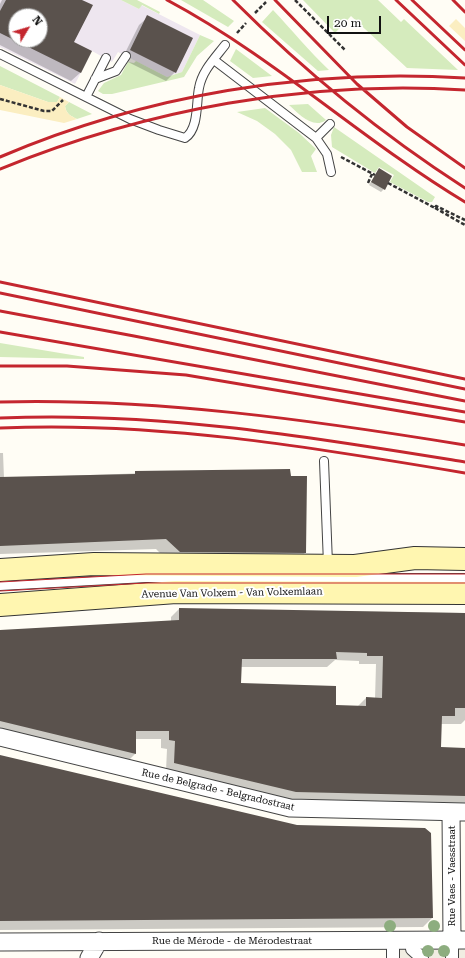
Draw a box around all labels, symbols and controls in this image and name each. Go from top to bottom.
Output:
north arrow [8,8,48,48]
scale bar [329,8,383,34]
text: N [29,14,45,28]
text: 20 m [334,16,361,30]
street label: Avenue Van Volxem - Van Volxemlaan [141,585,323,601]
street label: Rue de Belgrade - Belgradostraat [140,767,296,813]
street label: Rue Vaes - Vaesstraat [446,825,458,927]
street label: Rue de Mérode - de Mérodestraat [152,935,312,947]

